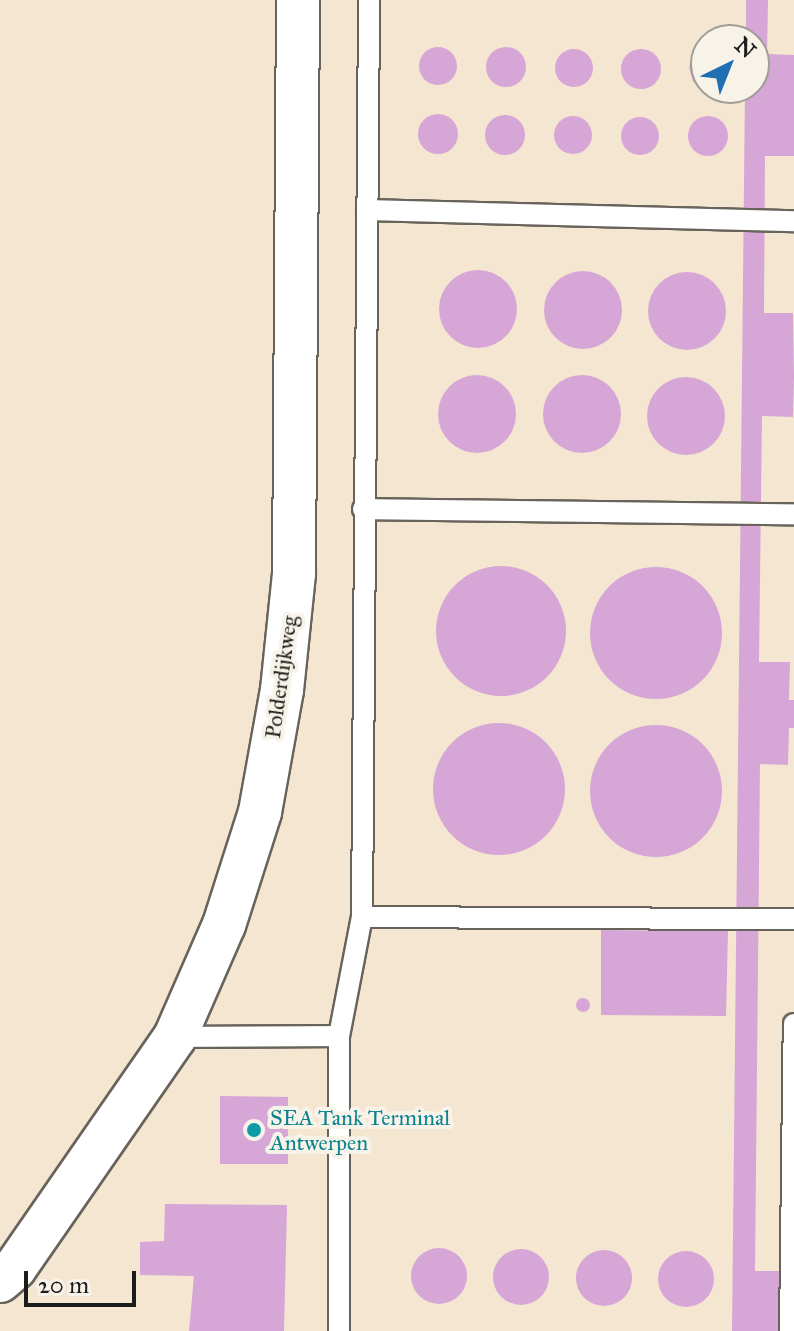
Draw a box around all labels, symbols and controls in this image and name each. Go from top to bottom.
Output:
north arrow [690,24,770,104]
text: N [729,31,761,64]
street label: Polderdijkweg [259,614,303,740]
place label: SEA Tank Terminal Antwerpen [270,1104,450,1156]
marker: SEA Tank Terminal Antwerpen [245,1121,263,1139]
scale bar [28,1255,140,1305]
text: 20 m [38,1270,89,1300]

